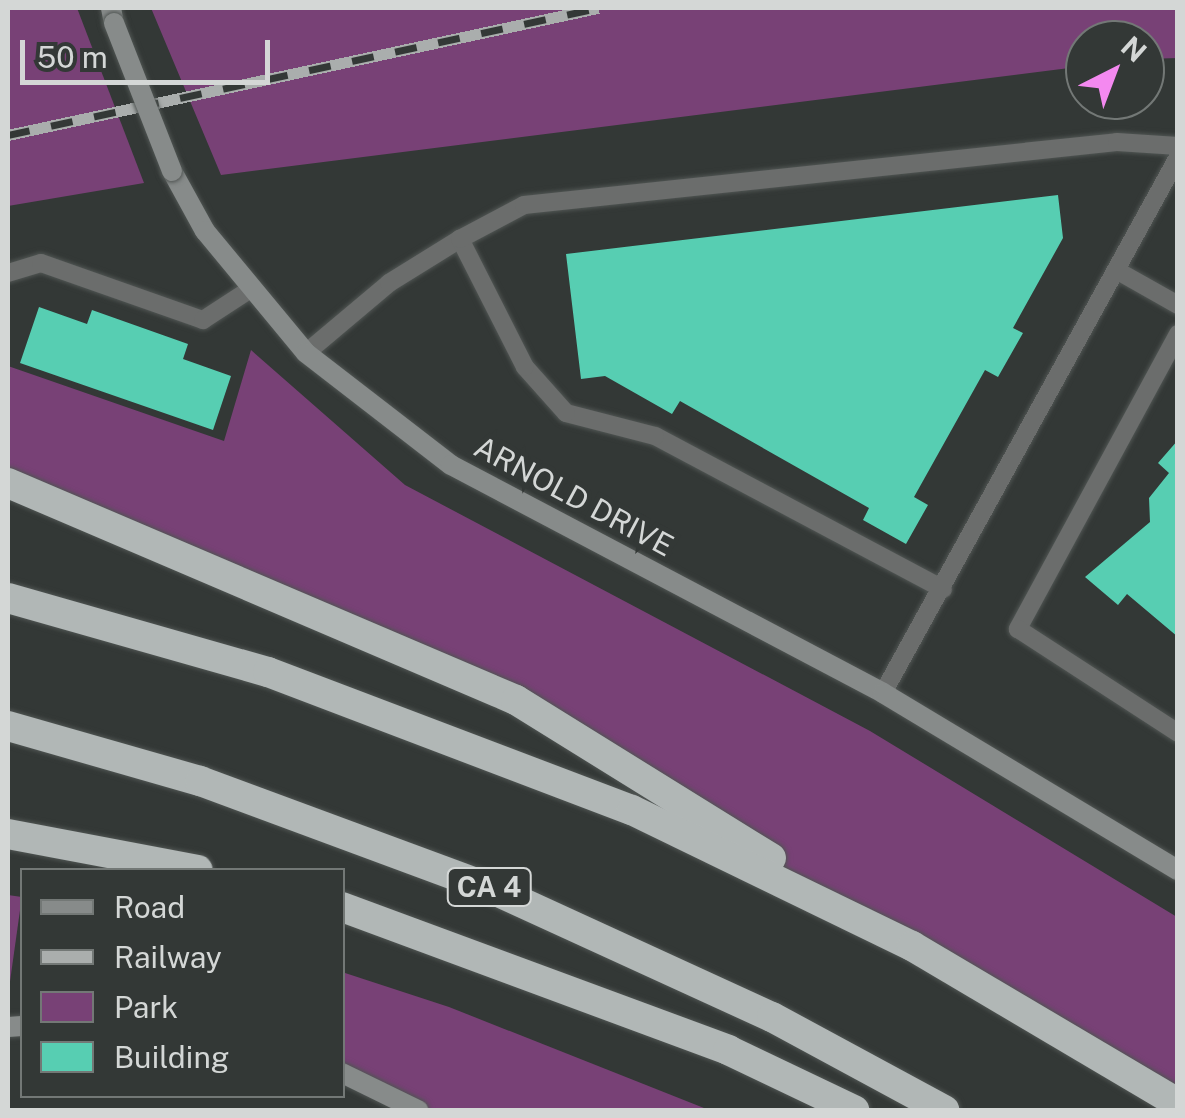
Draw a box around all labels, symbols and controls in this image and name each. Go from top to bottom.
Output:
scale bar [25,20,275,82]
north arrow [1065,20,1165,120]
text: N [1115,29,1153,68]
text: 50 m [37,39,108,75]
street label: ARNOLD DRIVE [468,428,680,564]
road number: CA 4 [446,864,532,910]
legend [20,868,345,1098]
text: Road [114,889,185,925]
text: Railway [114,939,222,975]
text: Park [114,989,178,1025]
text: Building [114,1039,229,1075]

